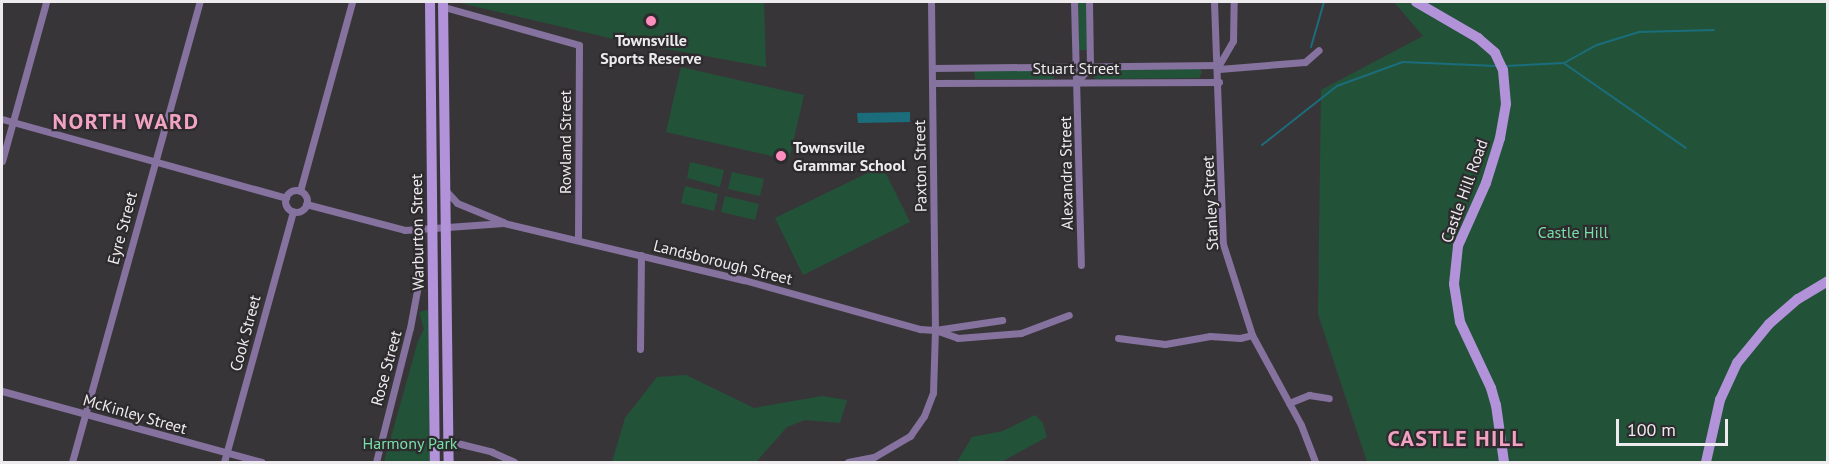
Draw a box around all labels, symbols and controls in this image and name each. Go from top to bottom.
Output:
marker: Townsville Sports Reserve [644,14,658,28]
place label: Townsville Sports Reserve [600,30,702,68]
street label: Stuart Street [1033,58,1119,78]
street label: Rowland Street [555,90,575,194]
district label: NORTH WARD [52,109,200,135]
street label: Alexandra Street [1055,116,1077,230]
street label: Paxton Street [910,120,930,212]
place label: Townsville Grammar School [793,137,906,175]
street label: Castle Hill Road [1436,137,1492,245]
marker: Townsville Grammar School [774,149,788,163]
street label: Stanley Street [1198,155,1222,251]
street label: Warburton Street [406,173,428,291]
street label: Eyre Street [103,189,141,267]
park label: Castle Hill [1538,222,1608,242]
street label: Landsborough Street [652,235,794,289]
street label: Cook Street [226,293,264,373]
street label: Rose Street [367,328,405,408]
street label: McKinley Street [81,390,189,438]
scale bar [1619,407,1732,445]
text: 100 m [1627,418,1676,441]
district label: CASTLE HILL [1388,426,1524,452]
park label: Harmony Park [362,433,458,453]

